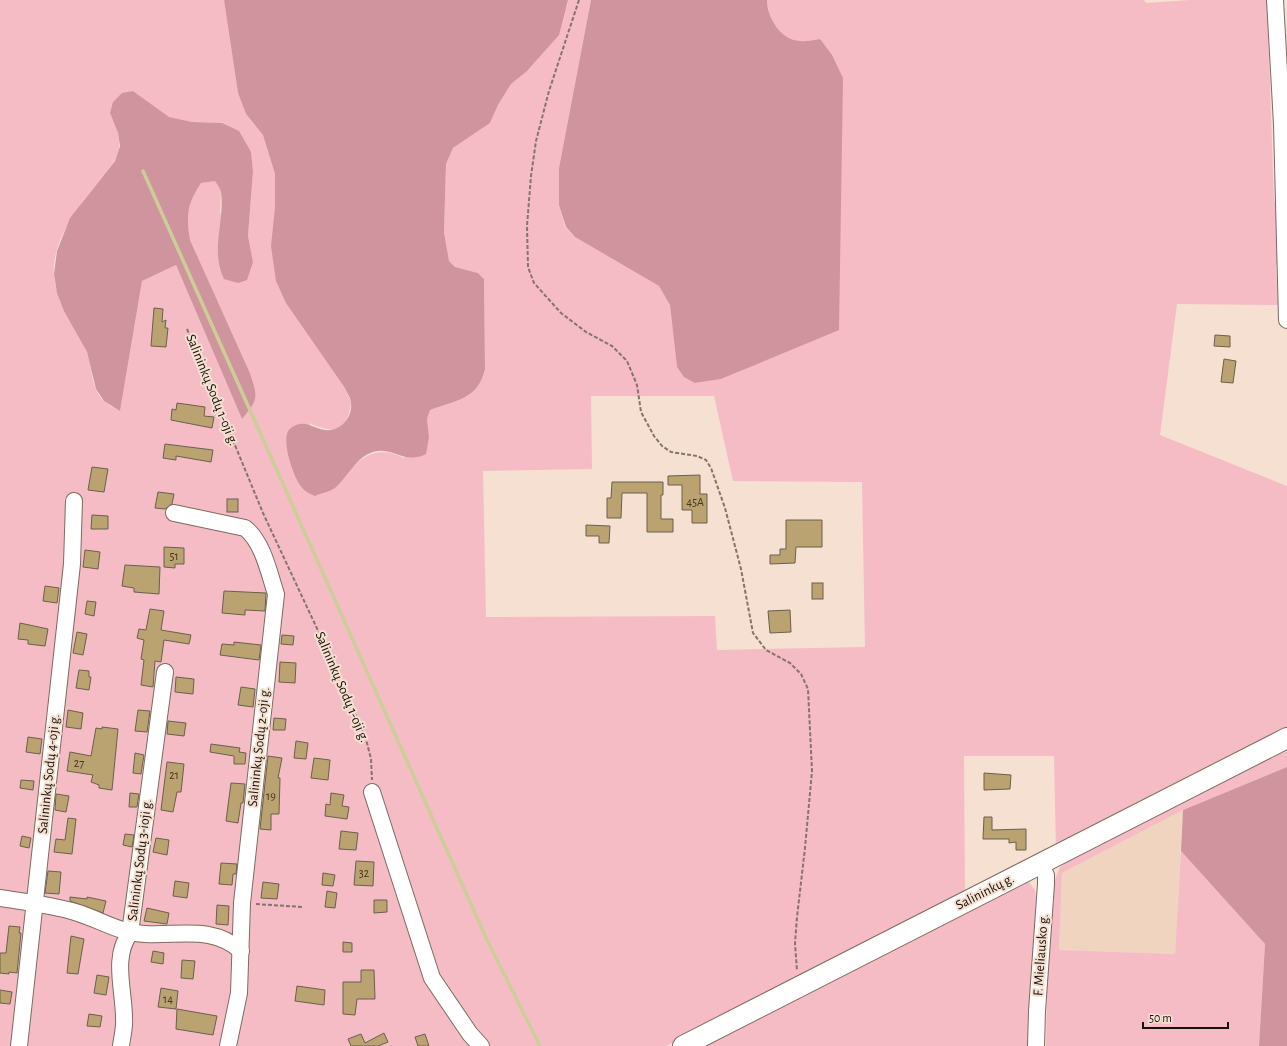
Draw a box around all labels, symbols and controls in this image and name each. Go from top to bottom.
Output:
street label: Salininkų Sodų 1-oji g. [183,332,241,448]
house number: 45A [686,496,704,508]
house number: 51 [169,550,179,562]
street label: Salininkų Sodų 1-oji g. [312,630,372,744]
street label: Salininkų Sodų 2-oji g. [246,686,272,808]
street label: Salininkų Sodų 4-oji g. [36,713,62,835]
house number: 27 [74,757,84,769]
house number: 21 [169,769,179,781]
house number: 19 [266,790,276,802]
street label: Salininkų Sodų 3-ioji g. [126,798,154,922]
house number: 32 [359,867,370,879]
street label: Salininkų g. [954,871,1016,913]
street label: F. Mieliausko g. [1031,914,1051,996]
house number: 14 [163,993,173,1005]
scale bar [1143,1004,1228,1030]
text: 50 m [1149,1012,1172,1024]

